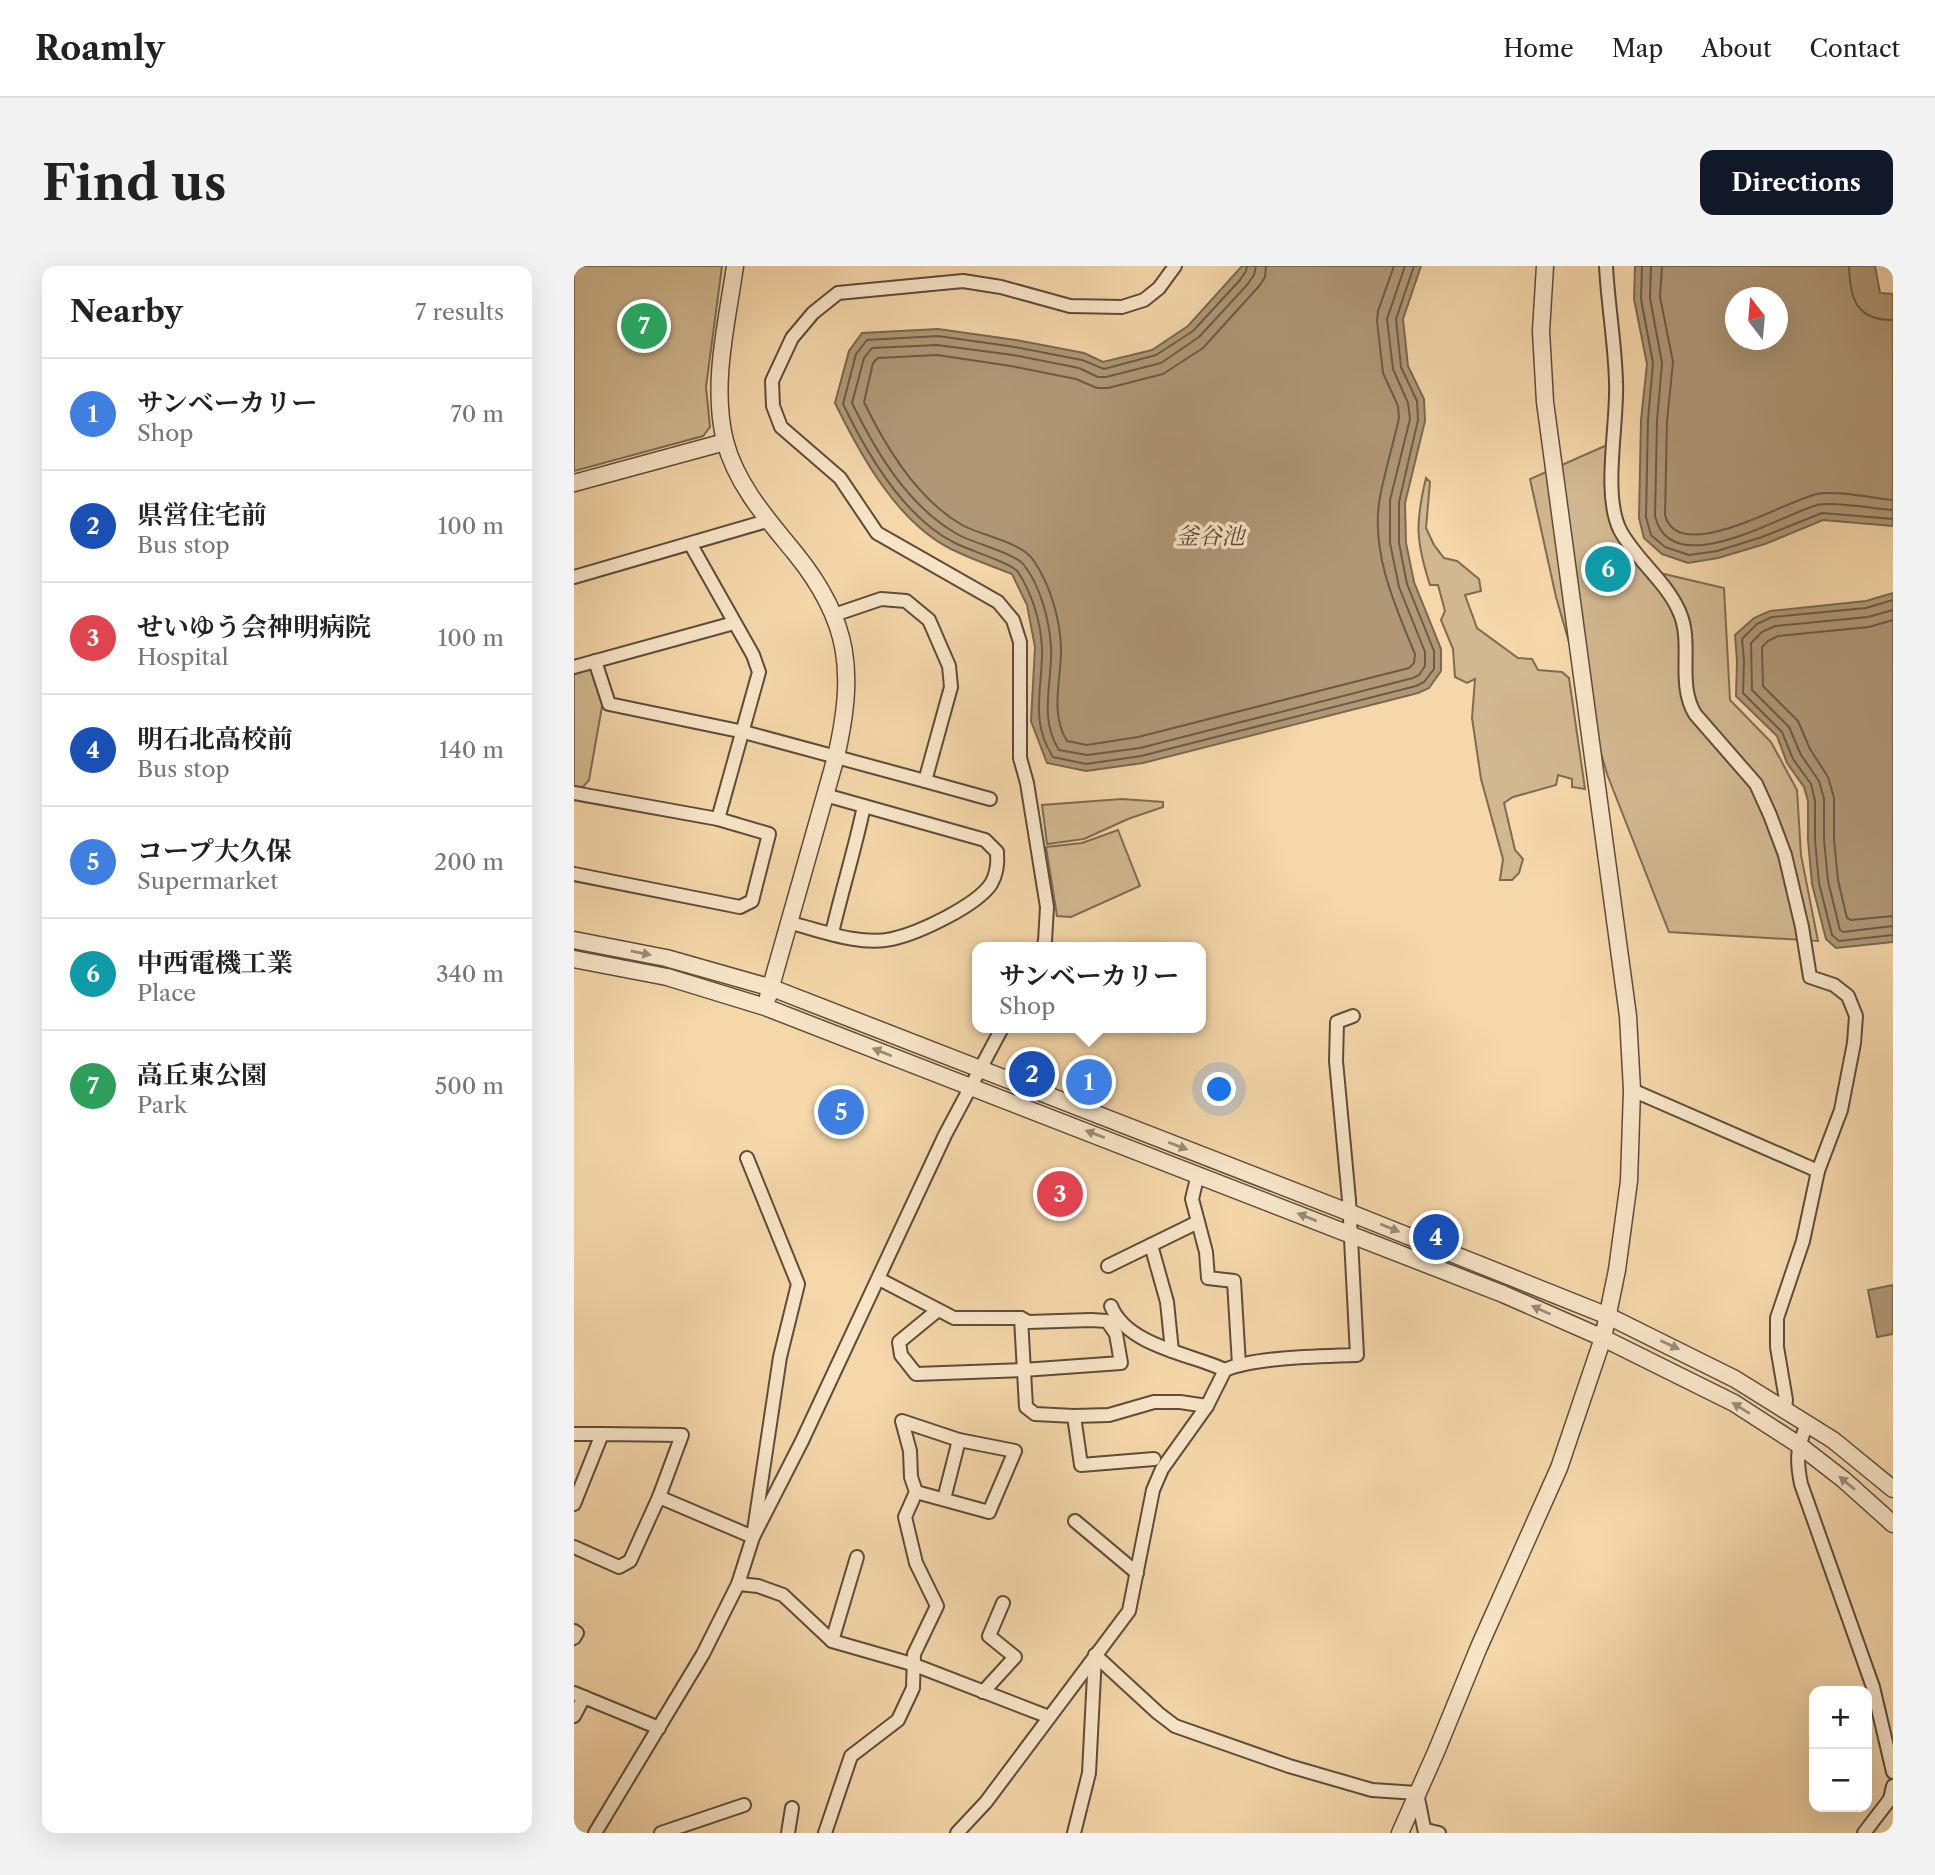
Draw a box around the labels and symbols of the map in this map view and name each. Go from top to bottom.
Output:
north arrow [1725,287,1788,350]
pin: 7 [621,300,667,352]
water label: 釜谷池 [1176,522,1248,550]
pin: 6 [1585,543,1631,595]
one-way arrow [630,947,652,958]
one-way arrow [872,1047,893,1058]
pin: 2 [1009,1048,1055,1100]
pin: 1 [1066,1056,1112,1108]
your location [1202,1072,1236,1106]
pin: 5 [818,1086,864,1138]
one-way arrow [1084,1129,1105,1140]
one-way arrow [1167,1141,1188,1152]
pin: 3 [1037,1168,1083,1220]
one-way arrow [1296,1211,1317,1222]
pin: 4 [1413,1211,1459,1263]
one-way arrow [1379,1223,1400,1234]
one-way arrow [1530,1304,1551,1315]
one-way arrow [1660,1339,1680,1351]
one-way arrow [1732,1402,1751,1415]
one-way arrow [1838,1475,1856,1491]

